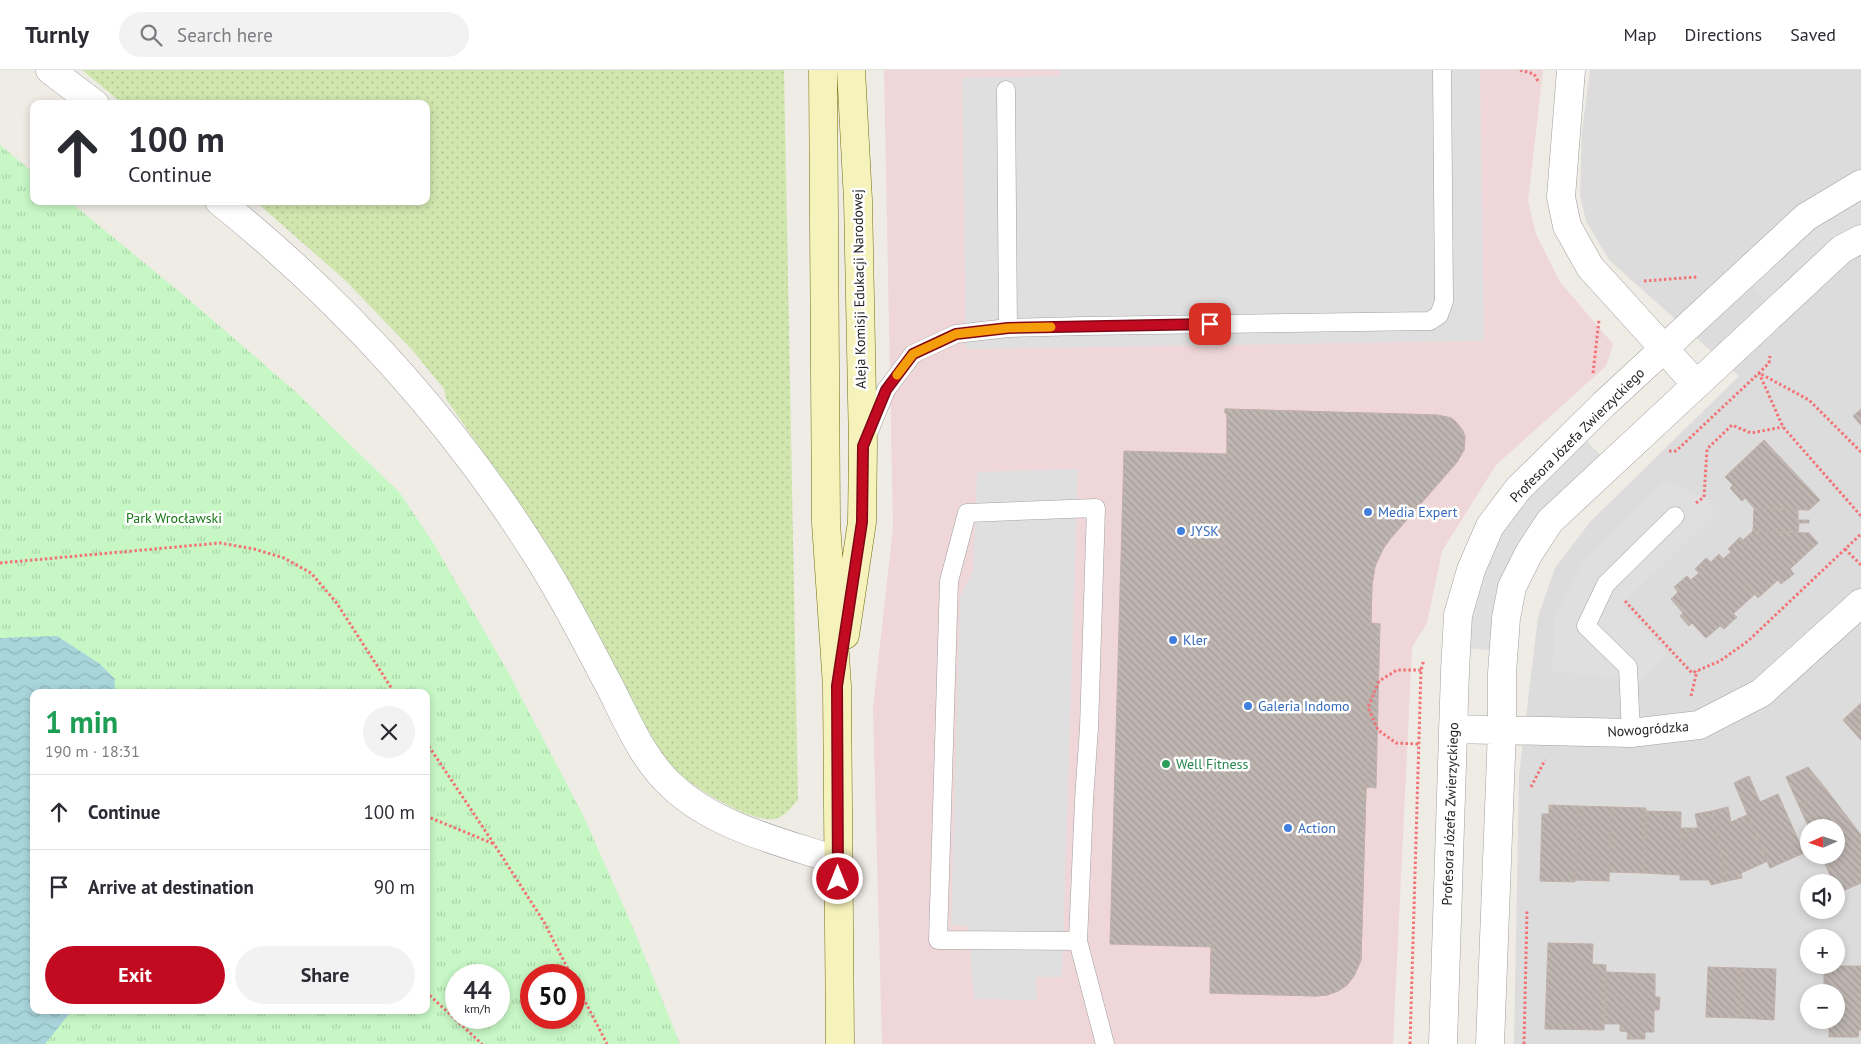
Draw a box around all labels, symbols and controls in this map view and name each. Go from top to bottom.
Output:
search box [119,12,469,57]
text: Turnly [25,19,89,50]
icon: search [137,21,165,49]
text: Search here [177,23,273,47]
text: Map [1624,23,1656,46]
text: Directions [1684,23,1762,46]
text: Saved [1790,23,1836,46]
text: 100 m [128,116,225,162]
icon: ahead [45,120,110,185]
text: Continue [128,160,212,188]
street label: Aleja Komisji Edukacji Narodowej [848,189,870,389]
pin [1189,303,1231,345]
icon: arrive [1196,310,1224,338]
street label: Profesora Józefa Zwierzyckiego [1506,364,1648,506]
place label: Media Expert [1378,503,1458,521]
marker: Media Expert [1362,506,1374,518]
park label: Park Wrocławski [126,509,222,527]
place label: JYSK [1190,522,1219,540]
marker: JYSK [1175,525,1187,537]
place label: Kler [1183,631,1208,649]
marker: Kler [1167,634,1179,646]
place label: Galeria Indomo [1258,697,1350,715]
marker: Galeria Indomo [1242,700,1254,712]
text: 1 min [45,702,118,741]
button: close [363,706,415,758]
street label: Nowogródzka [1607,717,1689,741]
street label: Profesora Józefa Zwierzyckiego [1438,722,1462,906]
text: 190 m · 18:31 [45,741,140,761]
place label: Well Fitness [1176,755,1248,773]
marker: Well Fitness [1160,758,1172,770]
icon: ahead [45,798,73,826]
text: Continue [88,800,160,824]
text: 100 m [363,800,415,824]
place label: Action [1298,819,1336,837]
north arrow [1800,819,1845,864]
map controls [1800,819,1845,1029]
marker: Action [1282,822,1294,834]
position arrow [811,852,863,904]
icon: arrive [45,873,73,901]
button: sound [1800,874,1845,919]
text: Arrive at destination [88,875,254,899]
text: 90 m [374,875,415,899]
button: + [1800,929,1845,974]
button: Exit [45,946,225,1004]
button: Share [235,946,415,1004]
speed limit sign: 50 [520,964,585,1029]
text: 44 [463,974,492,1006]
button: − [1800,984,1845,1029]
text: km/h [464,1001,491,1016]

